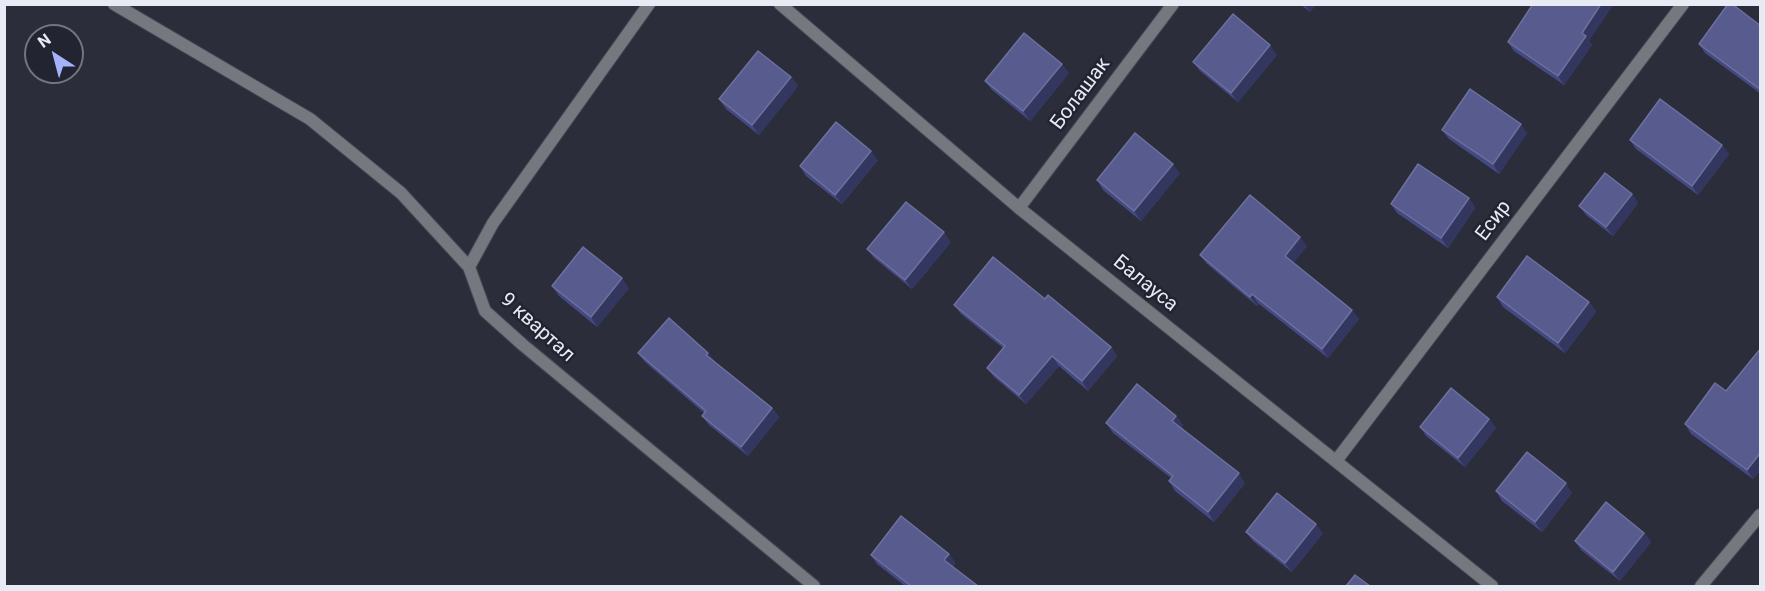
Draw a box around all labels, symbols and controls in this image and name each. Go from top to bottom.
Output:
north arrow [24,24,84,84]
text: N [34,30,54,52]
street label: Болашак [1046,53,1116,135]
street label: Есир [1471,196,1517,246]
street label: Балауса [1108,251,1182,317]
street label: 9 квартал [495,288,579,368]

